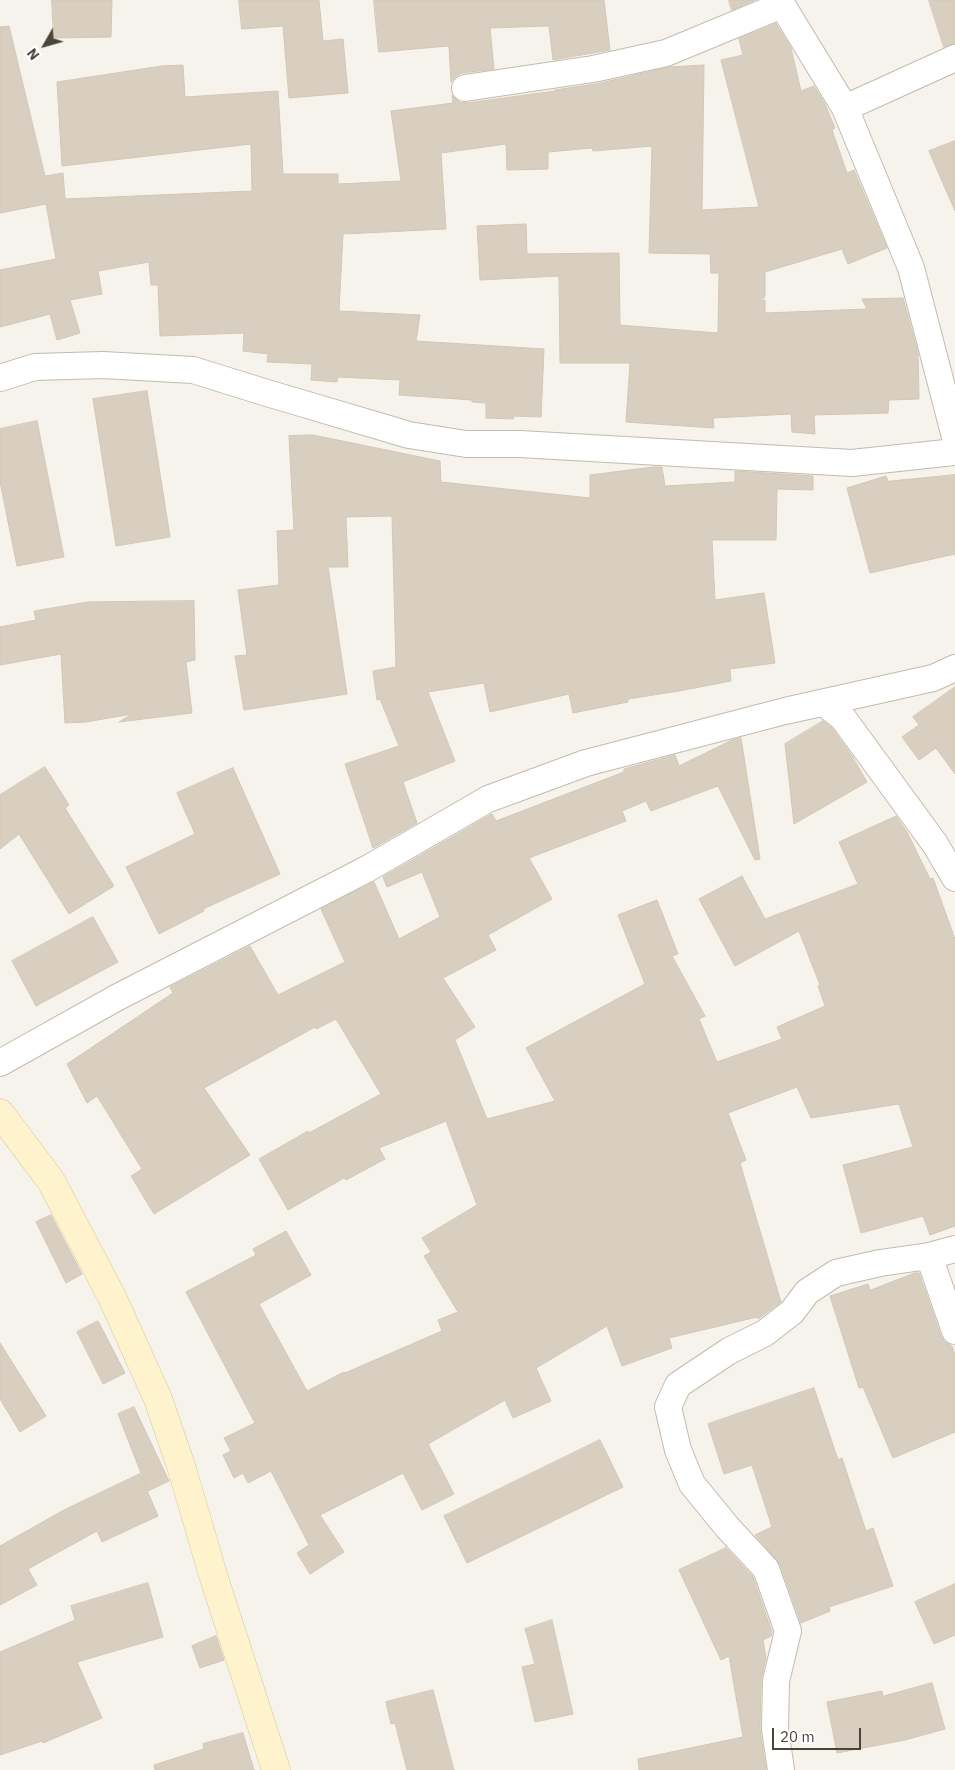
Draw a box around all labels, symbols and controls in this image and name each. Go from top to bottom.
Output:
north arrow [20,20,70,70]
text: N [23,45,43,64]
scale bar [775,1718,864,1750]
text: 20 m [780,1727,815,1746]

